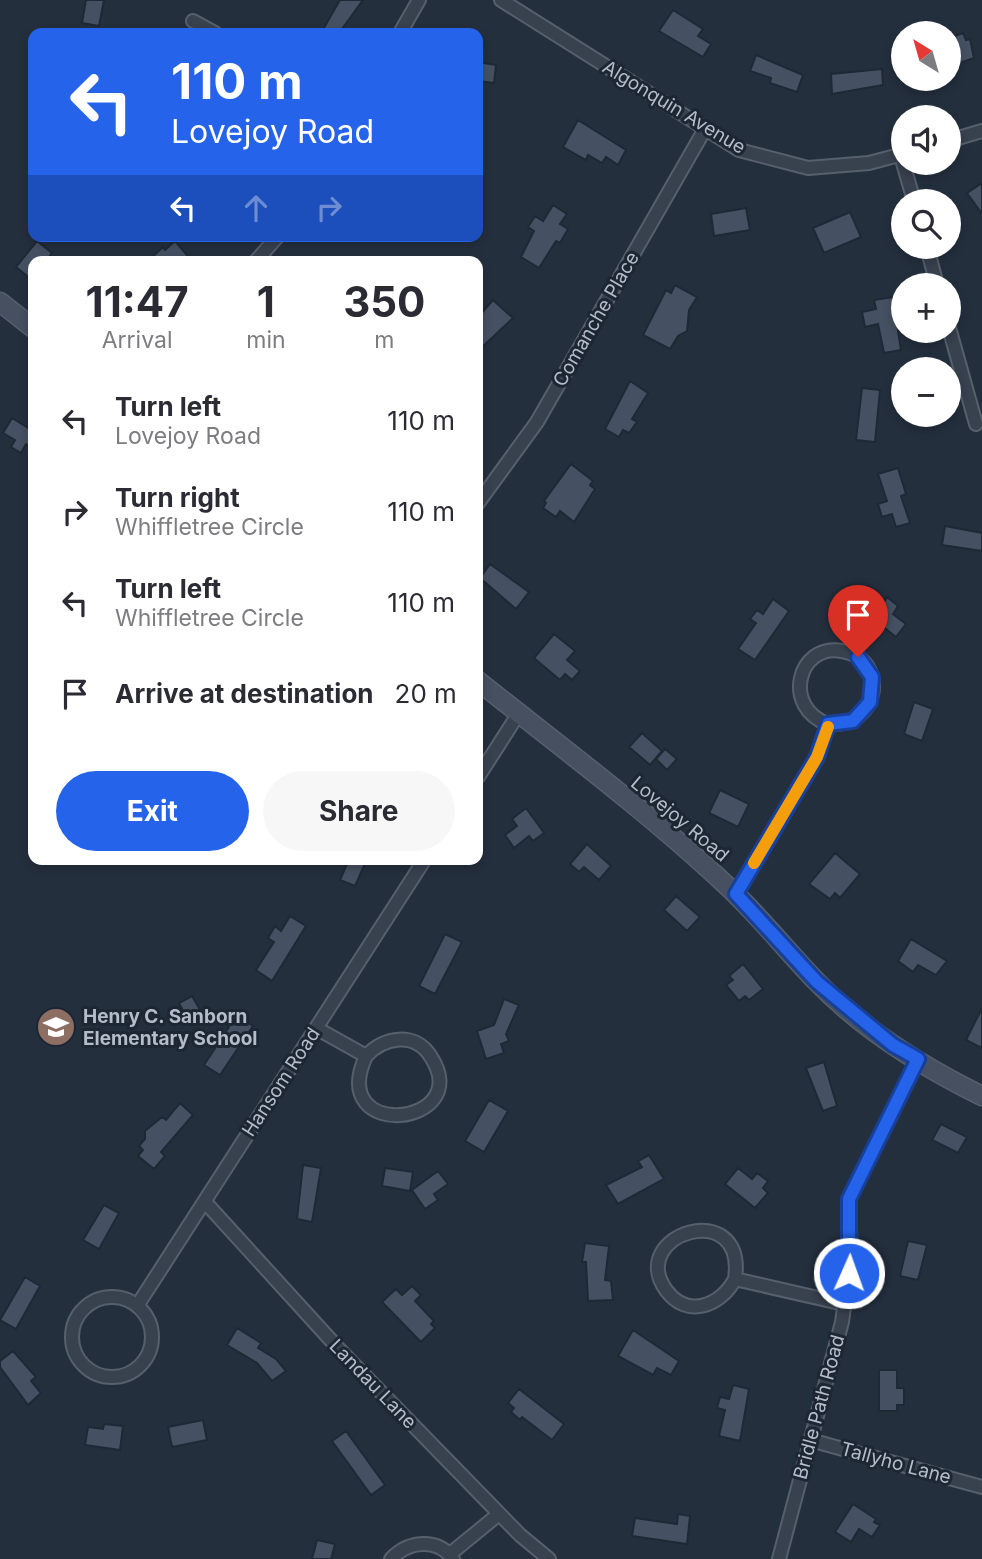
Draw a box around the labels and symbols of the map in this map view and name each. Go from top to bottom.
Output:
north arrow [891,21,961,91]
street label: Algonquin Avenue [598,55,750,159]
street label: Comanche Place [548,248,644,390]
pin [828,585,888,657]
street label: Lovejoy Road [626,771,734,867]
place label: Henry C. Sanborn Elementary School [83,1005,257,1050]
school or university icon: Henry C. Sanborn Elementary School [35,1006,77,1048]
street label: Hansom Road [237,1023,325,1141]
position arrow [812,1236,886,1310]
street label: Bridle Path Road [789,1332,849,1482]
street label: Landau Lane [325,1335,421,1433]
street label: Tallyho Lane [838,1437,954,1489]

